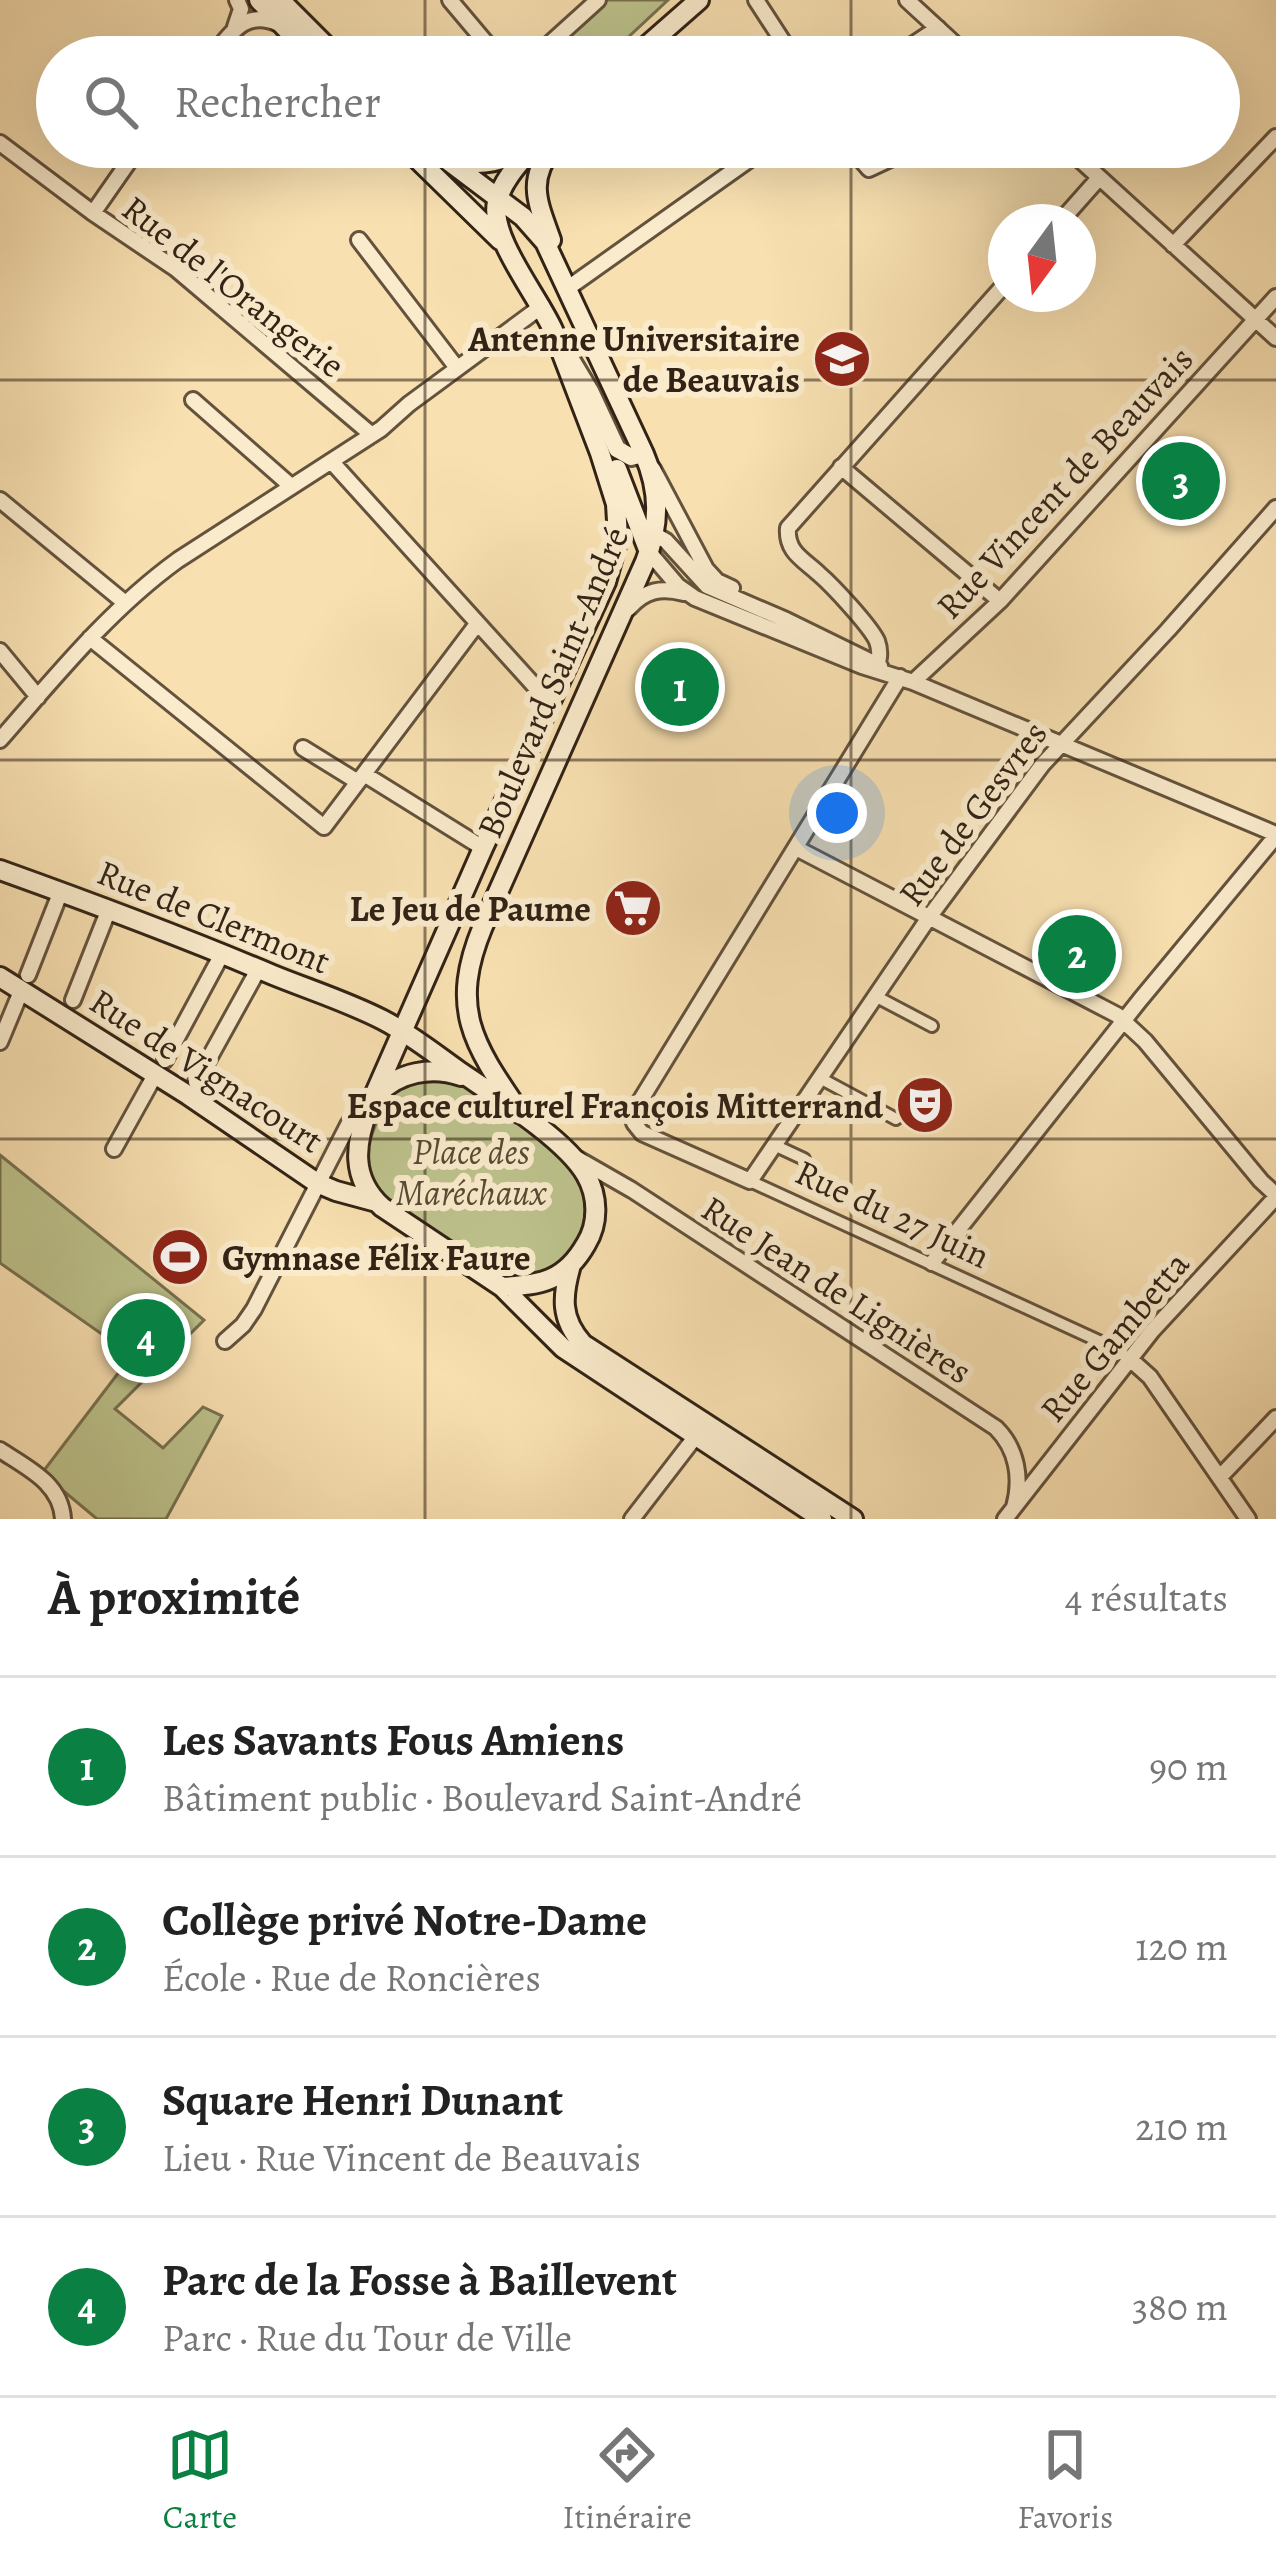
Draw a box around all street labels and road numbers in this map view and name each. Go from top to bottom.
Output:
street label: Rue de l'Orangerie [112,184,355,389]
street label: Rue Vincent de Beauvais [925,335,1204,629]
street label: Boulevard Saint-André [465,519,640,845]
street label: Rue de Gesvres [887,711,1058,916]
street label: Rue de Clermont [90,847,338,985]
street label: Rue de Vignacourt [80,977,333,1164]
street label: Rue du 27 Juin [788,1147,998,1280]
street label: Rue Jean de Lignières [692,1184,981,1395]
street label: Rue Gambetta [1028,1240,1200,1432]

